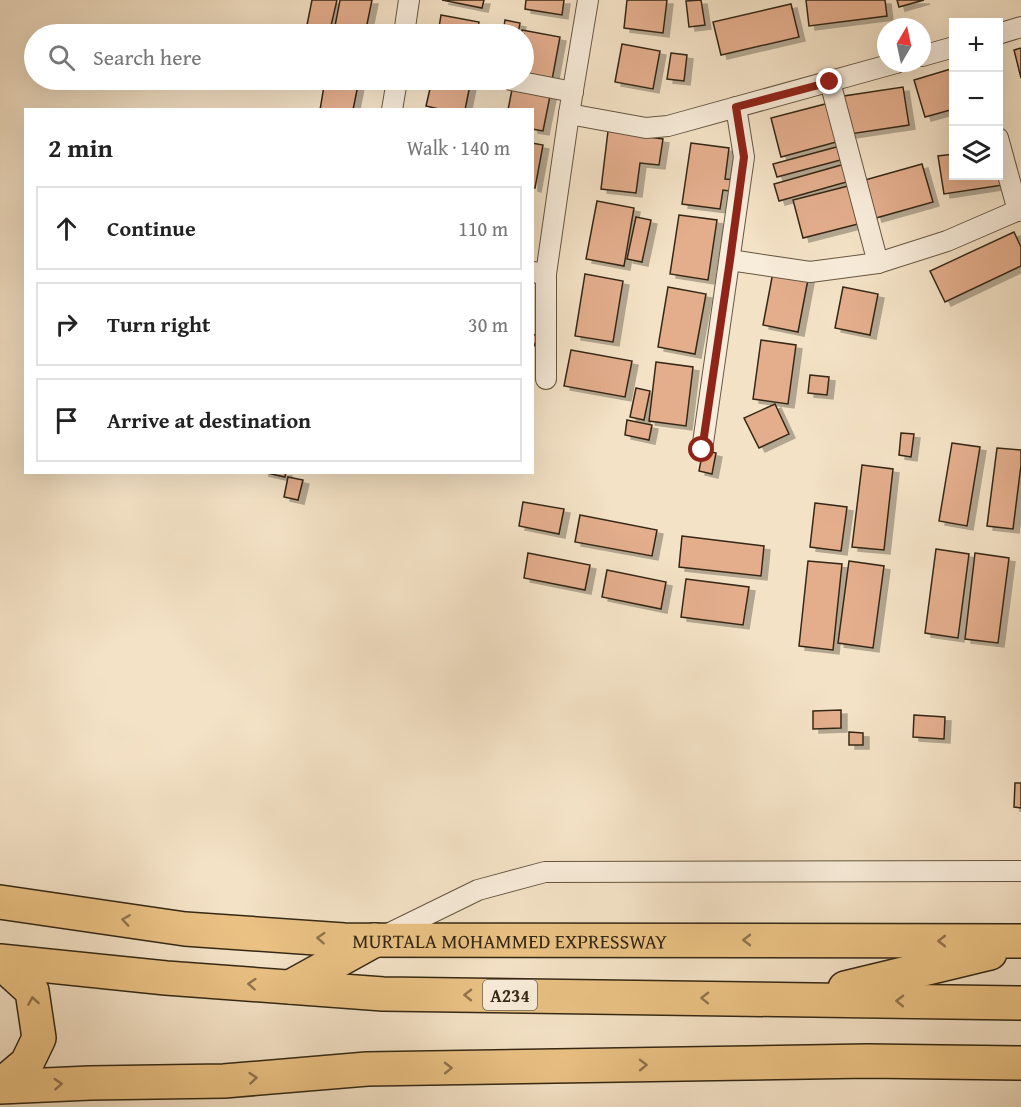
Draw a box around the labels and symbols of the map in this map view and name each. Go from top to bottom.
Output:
north arrow [877,18,931,72]
route end [816,68,842,94]
route start [688,436,714,462]
one-way arrow [122,915,131,927]
street label: MURTALA MOHAMMED EXPRESSWAY [352,926,667,955]
one-way arrow [316,932,325,945]
one-way arrow [742,934,751,946]
one-way arrow [937,935,946,947]
one-way arrow [247,978,256,991]
road number: A234 [483,980,537,1010]
one-way arrow [463,989,472,1001]
one-way arrow [700,992,709,1004]
one-way arrow [895,995,904,1007]
one-way arrow [28,996,40,1006]
one-way arrow [638,1059,647,1071]
one-way arrow [443,1062,452,1074]
one-way arrow [249,1072,258,1085]
one-way arrow [54,1078,63,1091]

